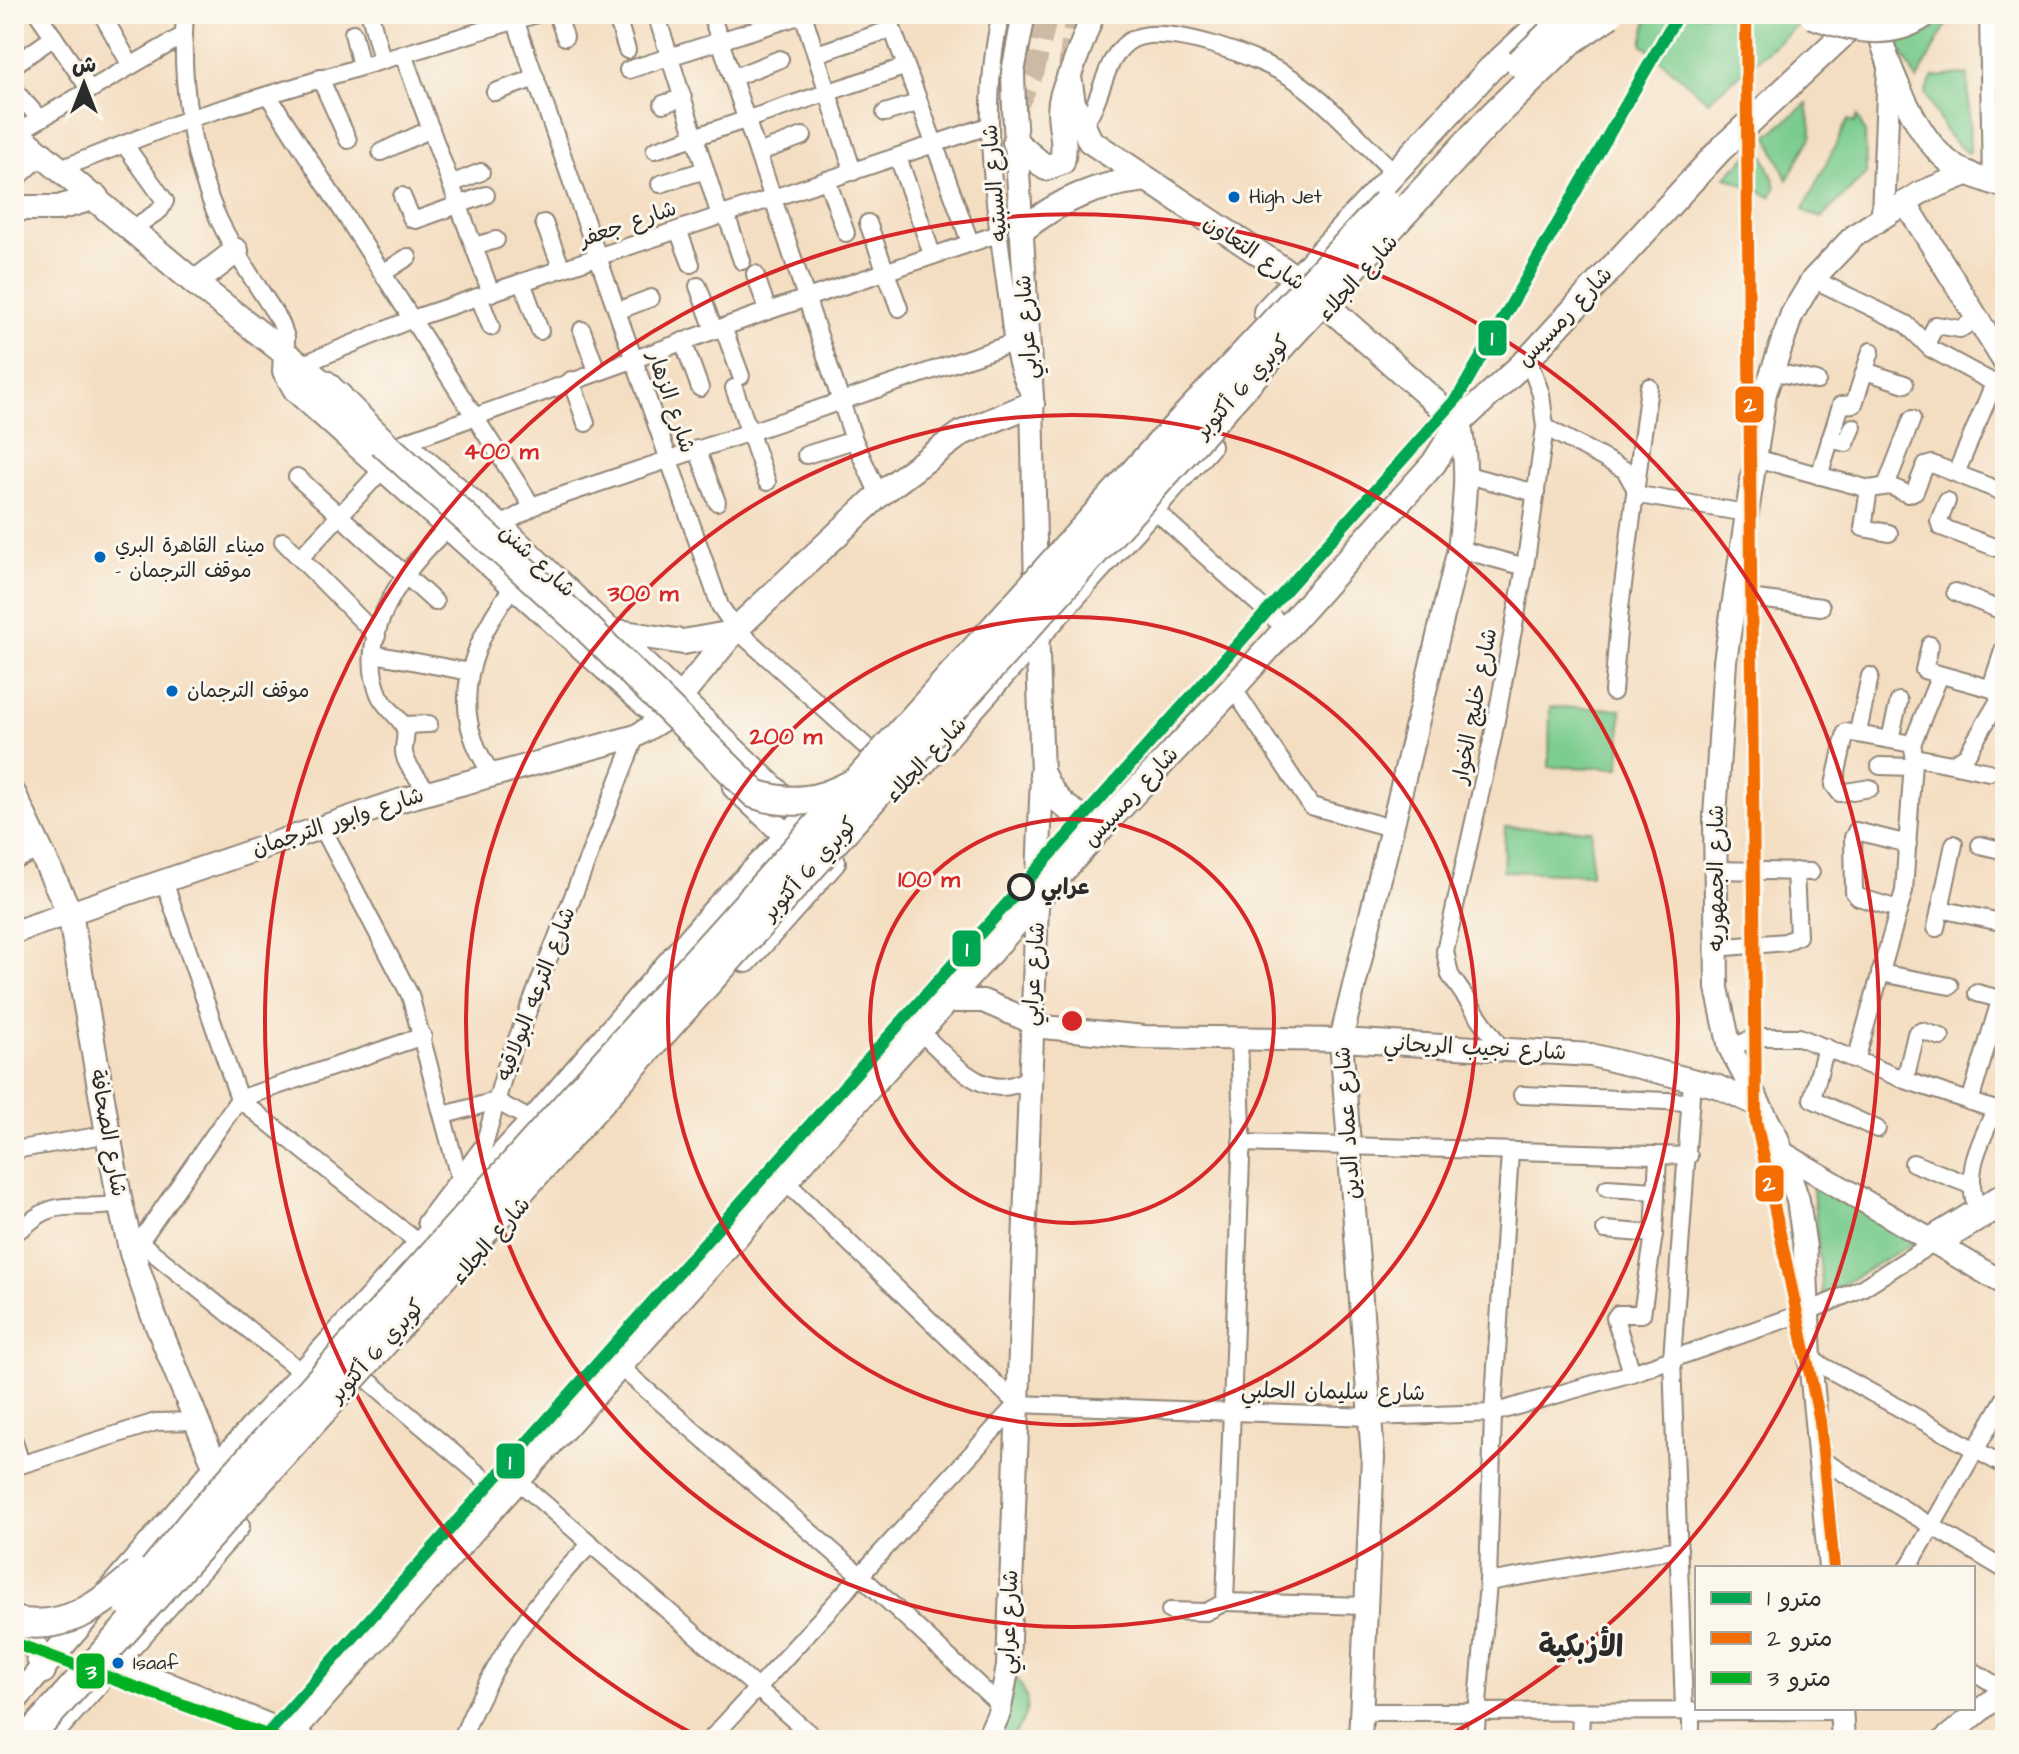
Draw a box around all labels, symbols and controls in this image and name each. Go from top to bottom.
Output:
north arrow [44,44,124,124]
text: ش [72,50,96,81]
street label: شارع السبتيه [974,123,1016,243]
place label: High Jet [1249,183,1322,212]
marker: High Jet [1226,189,1242,205]
street label: شارع جعفر [573,193,681,256]
street label: شارع التعاون [1197,208,1311,298]
street label: شارع الجلاء [1310,228,1406,328]
street label: شارع رمسيس [1510,260,1620,374]
street label: شارع عرابي [1008,274,1049,380]
line badge: 1 [1477,319,1508,357]
text: 1 [1491,323,1494,354]
street label: كوبري 6 أكتوبر [1187,328,1298,447]
street label: شارع الزهار [639,346,703,457]
line badge: 2 [1734,385,1765,424]
text: 2 [1743,390,1757,421]
text: 400 m [464,435,539,469]
street label: شارع شنن [492,517,582,605]
place label: ميناء القاهرة البري - موقف الترجمان [115,532,265,585]
marker: ميناء القاهرة البري - موقف الترجمان [92,549,108,565]
text: 300 m [607,577,679,611]
street label: شارع خليج الخوار [1444,626,1505,788]
place label: موقف الترجمان [187,677,309,705]
marker: موقف الترجمان [164,683,180,699]
street label: شارع الجلاء [878,710,974,810]
text: 200 m [749,720,822,754]
street label: شارع رمسيس [1076,740,1186,854]
street label: شارع وابور الترجمان [248,780,428,864]
street label: شارع الجمهوريه [1701,805,1732,951]
street label: كوبري 6 أكتوبر [754,810,865,929]
text: 100 m [898,863,960,897]
place label: عرابي [1041,872,1090,906]
marker: عرابي [1008,874,1034,900]
street label: شارع الترعه البولاقيه [489,902,583,1086]
street label: شارع عرابي [1015,921,1056,1027]
line badge: 1 [951,929,982,968]
text: 1 [966,934,969,965]
centre of rings [1058,1007,1086,1035]
street label: شارع نجيب الريحاني [1383,1028,1567,1071]
street label: شارع عماد الدين [1327,1045,1369,1201]
street label: شارع الصحافة [82,1067,134,1199]
line badge: 2 [1754,1164,1785,1203]
text: 2 [1762,1169,1776,1200]
street label: شارع الجلاء [444,1190,538,1292]
street label: كوبري 6 أكتوبر [321,1292,432,1411]
street label: شارع سليمان الحلبي [1240,1375,1425,1412]
line badge: 1 [495,1442,526,1480]
text: 1 [509,1447,512,1478]
legend [1695,1566,1975,1710]
street label: شارع عرابي [992,1569,1029,1675]
text: مترو 1 [1767,1582,1822,1616]
text: مترو 2 [1767,1622,1833,1656]
district label: الأزبكية [1538,1626,1624,1668]
place label: Isaaf [133,1649,178,1677]
line badge: 3 [75,1652,106,1690]
marker: Isaaf [110,1655,126,1671]
text: 3 [84,1657,97,1688]
text: مترو 3 [1767,1662,1831,1696]

